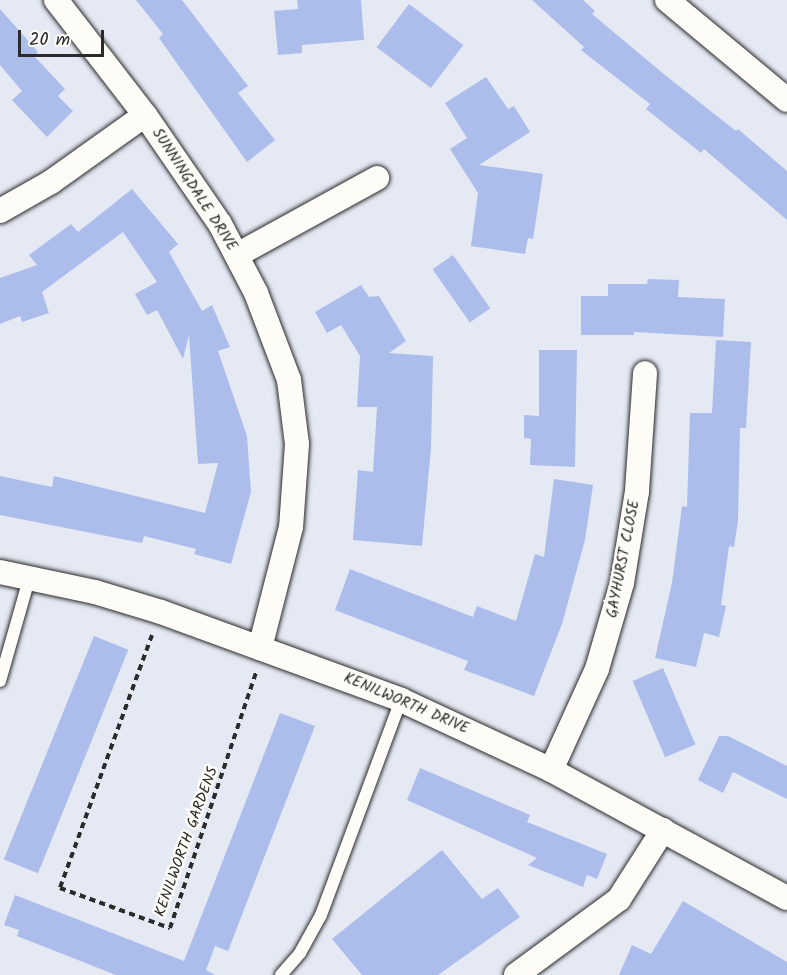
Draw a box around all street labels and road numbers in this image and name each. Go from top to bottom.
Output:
street label: SUNNINGDALE DRIVE [148,125,240,255]
street label: GAYHURST CLOSE [604,498,644,620]
street label: KENILWORTH DRIVE [341,669,471,739]
street label: KENILWORTH GARDENS [152,765,222,919]

